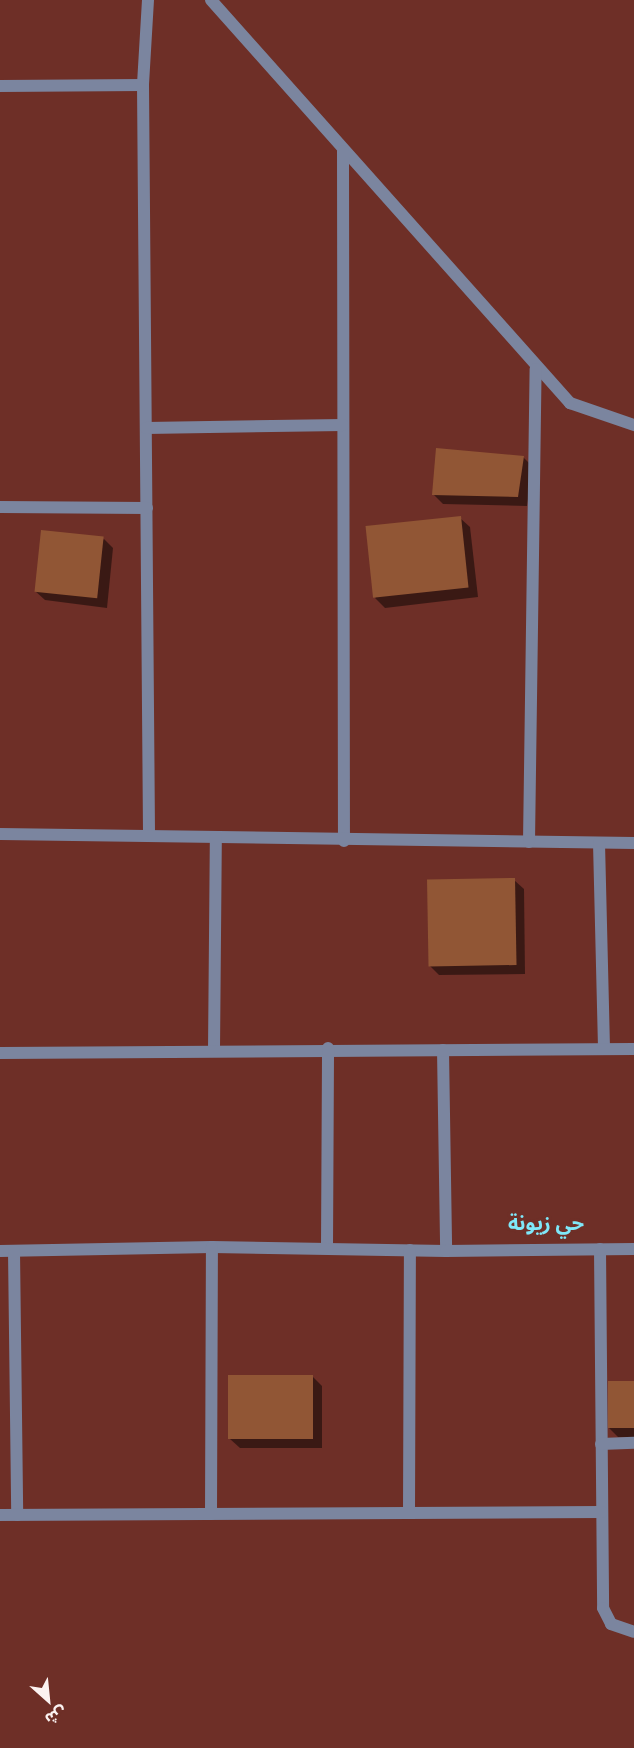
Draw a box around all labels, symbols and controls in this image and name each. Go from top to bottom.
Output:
district label: حي زيونة [508,1210,584,1234]
north arrow [18,1670,78,1730]
text: ش [42,1702,70,1730]

